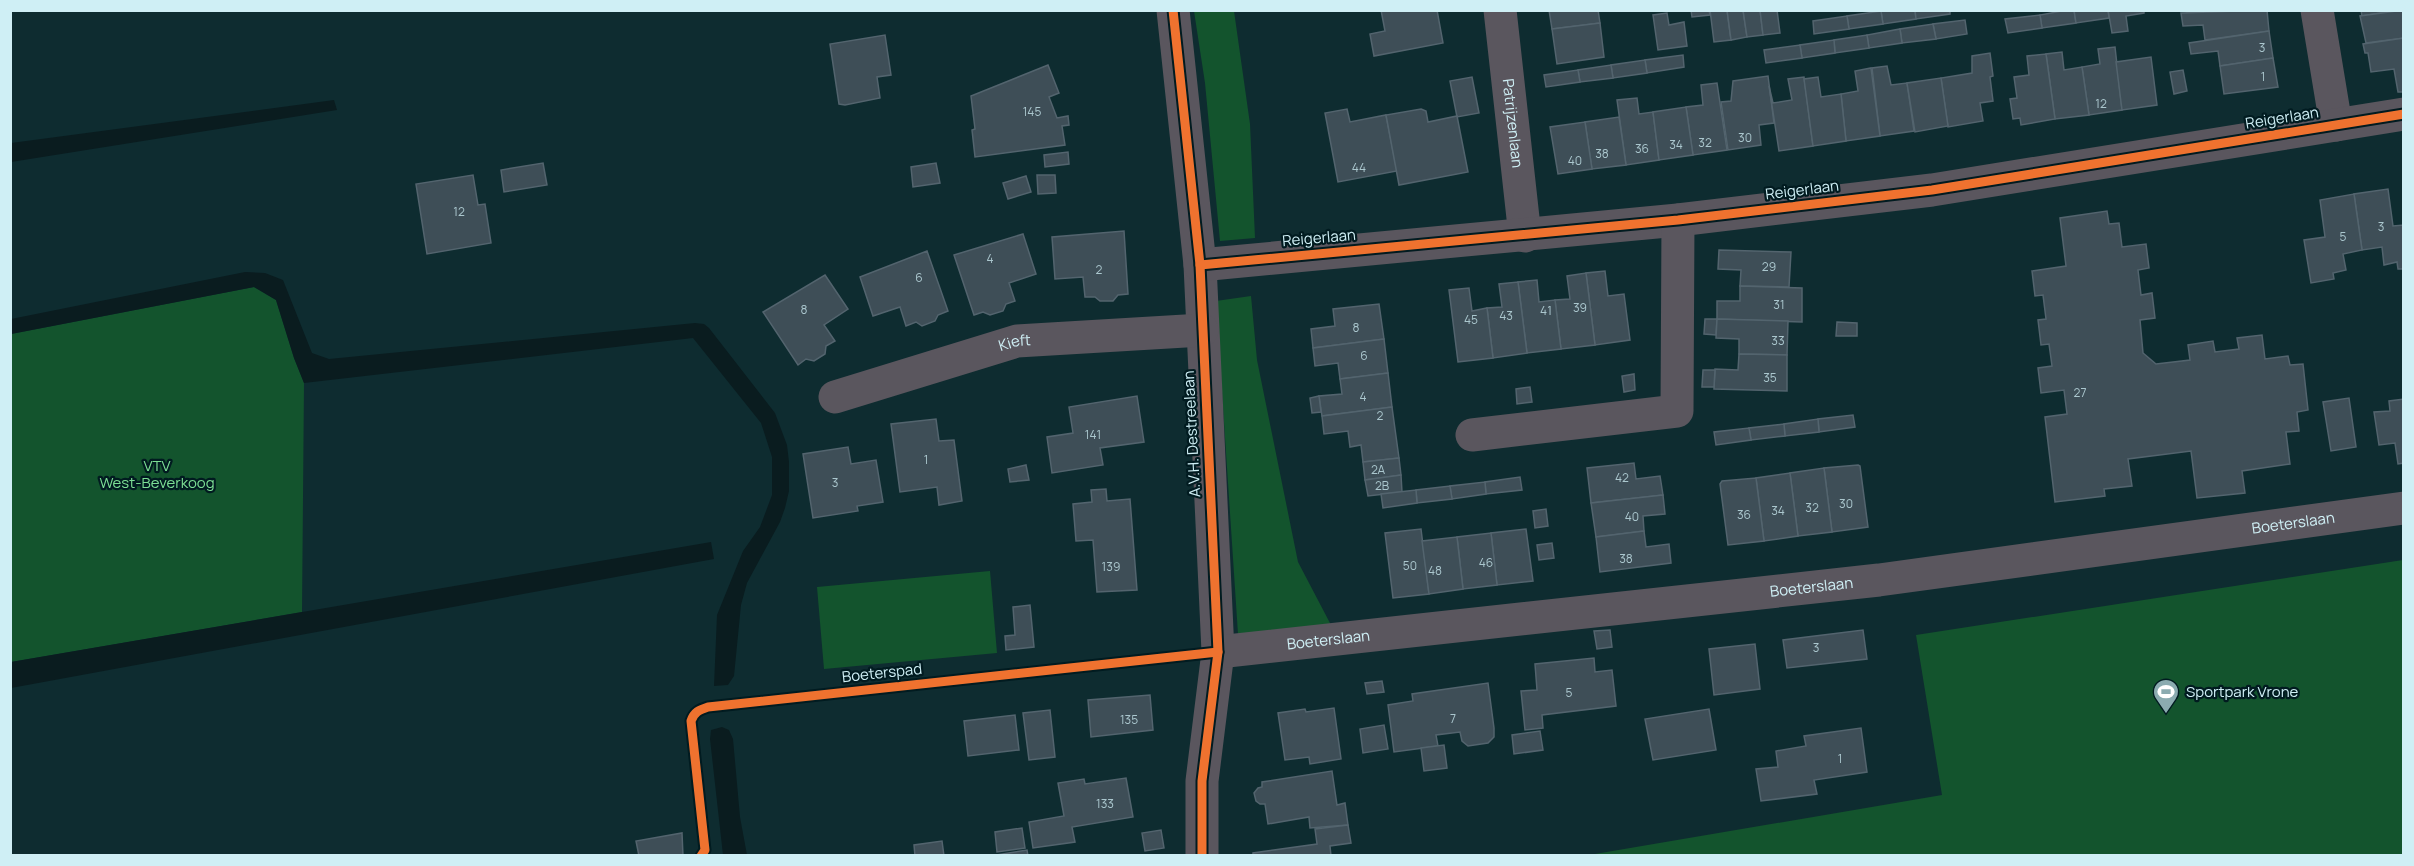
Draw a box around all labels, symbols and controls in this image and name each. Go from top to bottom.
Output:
house number: 3 [2259,39,2265,56]
house number: 1 [2261,68,2265,85]
street label: Patrijzenlaan [1498,78,1528,169]
house number: 12 [2095,95,2107,112]
street label: Reigerlaan [2244,101,2320,134]
house number: 145 [1023,103,1041,120]
house number: 30 [1738,129,1752,146]
house number: 32 [1698,134,1712,151]
house number: 34 [1669,136,1683,153]
house number: 36 [1635,140,1649,157]
house number: 38 [1595,145,1609,162]
house number: 40 [1568,152,1582,169]
house number: 44 [1352,159,1366,176]
street label: Reigerlaan [1764,175,1840,204]
house number: 12 [453,203,465,220]
house number: 3 [2378,218,2384,235]
street label: Reigerlaan [1281,224,1357,251]
house number: 5 [2340,228,2347,245]
house number: 4 [986,250,994,267]
house number: 29 [1762,258,1776,275]
house number: 2 [1096,261,1103,278]
house number: 6 [915,269,923,286]
house number: 31 [1773,296,1785,313]
house number: 39 [1573,299,1587,316]
house number: 8 [801,301,808,318]
house number: 41 [1540,302,1552,319]
house number: 43 [1499,307,1513,324]
house number: 45 [1464,311,1478,328]
house number: 8 [1353,319,1360,336]
street label: Kieft [996,329,1031,356]
house number: 33 [1771,332,1785,349]
house number: 6 [1360,347,1368,364]
house number: 35 [1763,369,1777,386]
street label: A.V.H. Destreelaan [1178,370,1205,498]
house number: 27 [2074,384,2086,401]
house number: 4 [1359,388,1367,405]
house number: 2 [1377,407,1384,424]
house number: 141 [1085,426,1101,443]
house number: 1 [924,451,928,468]
park label: VTV West-Beverkoog [99,455,215,493]
house number: 2A [1371,461,1385,478]
house number: 42 [1615,469,1629,486]
house number: 3 [832,474,838,491]
house number: 2B [1375,477,1389,494]
house number: 30 [1839,495,1853,512]
house number: 32 [1805,499,1819,516]
house number: 34 [1771,502,1785,519]
house number: 36 [1737,506,1751,523]
street label: Boeterslaan [2250,507,2336,539]
house number: 40 [1625,508,1639,525]
house number: 38 [1619,550,1633,567]
house number: 46 [1479,554,1493,571]
house number: 50 [1403,557,1417,574]
house number: 139 [1102,558,1120,575]
house number: 48 [1428,562,1442,579]
street label: Boeterslaan [1769,572,1854,602]
street label: Boeterslaan [1286,625,1371,654]
house number: 3 [1813,639,1819,656]
street label: Boeterspad [841,658,923,687]
sports icon: Sportpark Vrone [2151,677,2181,715]
place label: Sportpark Vrone [2186,681,2299,702]
house number: 5 [1566,684,1573,701]
house number: 7 [1450,710,1456,727]
house number: 135 [1120,711,1138,728]
house number: 1 [1838,750,1842,767]
house number: 133 [1096,795,1114,812]

